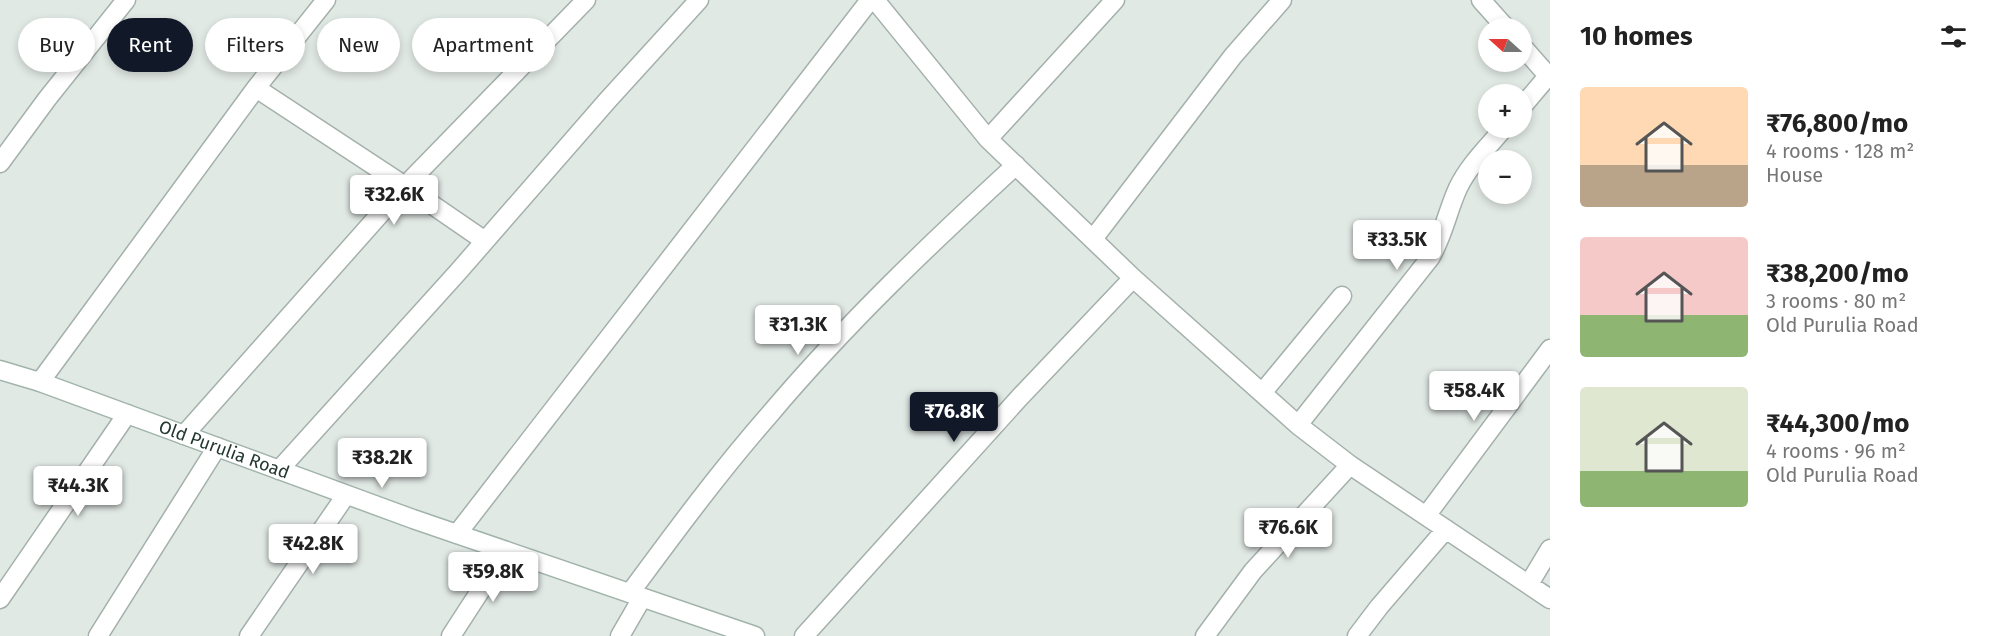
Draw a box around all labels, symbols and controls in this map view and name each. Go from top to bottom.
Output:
chip: Buy [18,18,95,72]
chip: Rent [107,18,193,72]
chip: Filters [205,18,305,72]
chip: New [317,18,400,72]
chip: Apartment [412,18,555,72]
north arrow [1478,18,1532,72]
map controls [1478,18,1532,204]
icon: filters [1937,20,1970,53]
text: 10 homes [1580,21,1693,52]
button: + [1478,84,1532,138]
text: ₹76,800/mo [1766,108,1908,139]
icon: home [1628,111,1700,183]
text: 4 rooms · 128 m² [1766,139,1914,163]
button: − [1478,150,1532,204]
text: House [1766,163,1823,187]
pin: ₹32.6K [345,175,443,226]
text: ₹32.6K [364,182,424,206]
pin: ₹33.5K [1348,220,1446,271]
text: ₹33.5K [1367,227,1427,251]
text: ₹38,200/mo [1766,258,1909,289]
icon: home [1628,261,1700,333]
text: 3 rooms · 80 m² [1766,289,1906,313]
pin: ₹31.3K [749,305,847,356]
text: ₹31.3K [769,312,827,336]
text: Old Purulia Road [1766,313,1919,337]
pin: ₹58.4K [1425,371,1523,422]
text: ₹58.4K [1443,378,1505,402]
pin: ₹76.8K [905,392,1003,443]
text: ₹76.8K [924,399,984,423]
text: ₹44,300/mo [1766,408,1909,439]
icon: home [1628,411,1700,483]
street label: Old Purulia Road [156,416,293,484]
pin: ₹38.2K [333,438,431,489]
text: 4 rooms · 96 m² [1766,439,1906,463]
text: ₹38.2K [352,445,412,469]
text: Old Purulia Road [1766,463,1919,487]
pin: ₹44.3K [29,466,127,517]
text: ₹44.3K [47,473,109,497]
pin: ₹76.6K [1239,508,1337,559]
text: ₹76.6K [1258,515,1318,539]
pin: ₹42.8K [264,524,362,575]
text: ₹42.8K [283,531,343,555]
pin: ₹59.8K [444,552,542,603]
text: ₹59.8K [462,559,524,583]

